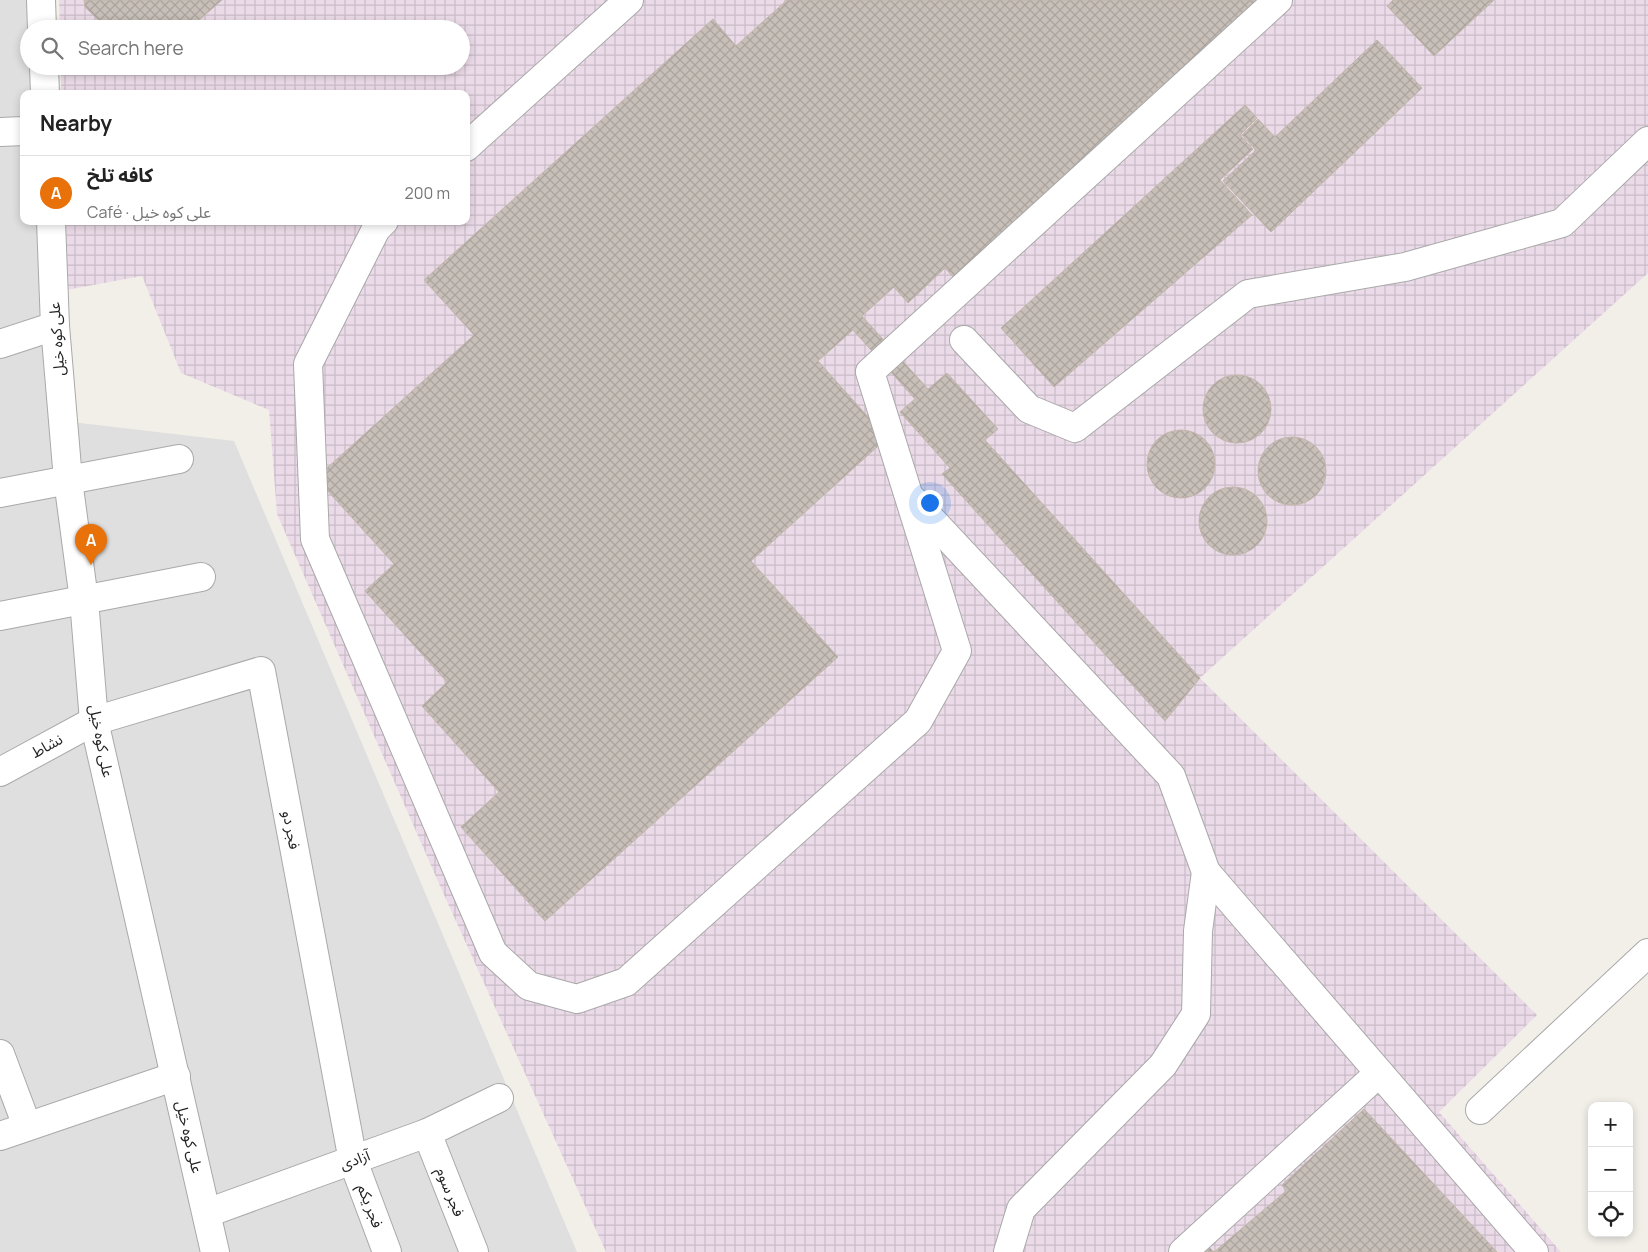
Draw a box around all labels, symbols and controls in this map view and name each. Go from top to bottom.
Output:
search box [20,20,470,75]
icon: search [38,34,66,62]
text: Search here [78,35,184,61]
text: Nearby [40,109,112,137]
text: کافه تلخ [87,162,153,188]
text: A [51,182,61,204]
text: 200 m [405,182,450,204]
text: Café · علی کوه خیل [87,201,211,223]
street label: علی کوه خیل [43,301,70,377]
your location [917,490,943,516]
pin: A [75,524,107,565]
street label: علی کوه خیل [84,703,119,780]
street label: نشاط [27,728,66,763]
street label: فجر دو [277,809,306,851]
street label: علی کوه خیل [171,1099,208,1176]
map controls [1588,1102,1633,1237]
button: + [1588,1102,1633,1147]
street label: آزادی [337,1144,373,1175]
button: − [1588,1147,1633,1192]
street label: فجر سوم [430,1164,470,1220]
street label: فجر یکم [352,1181,389,1232]
button: locate [1588,1192,1633,1237]

